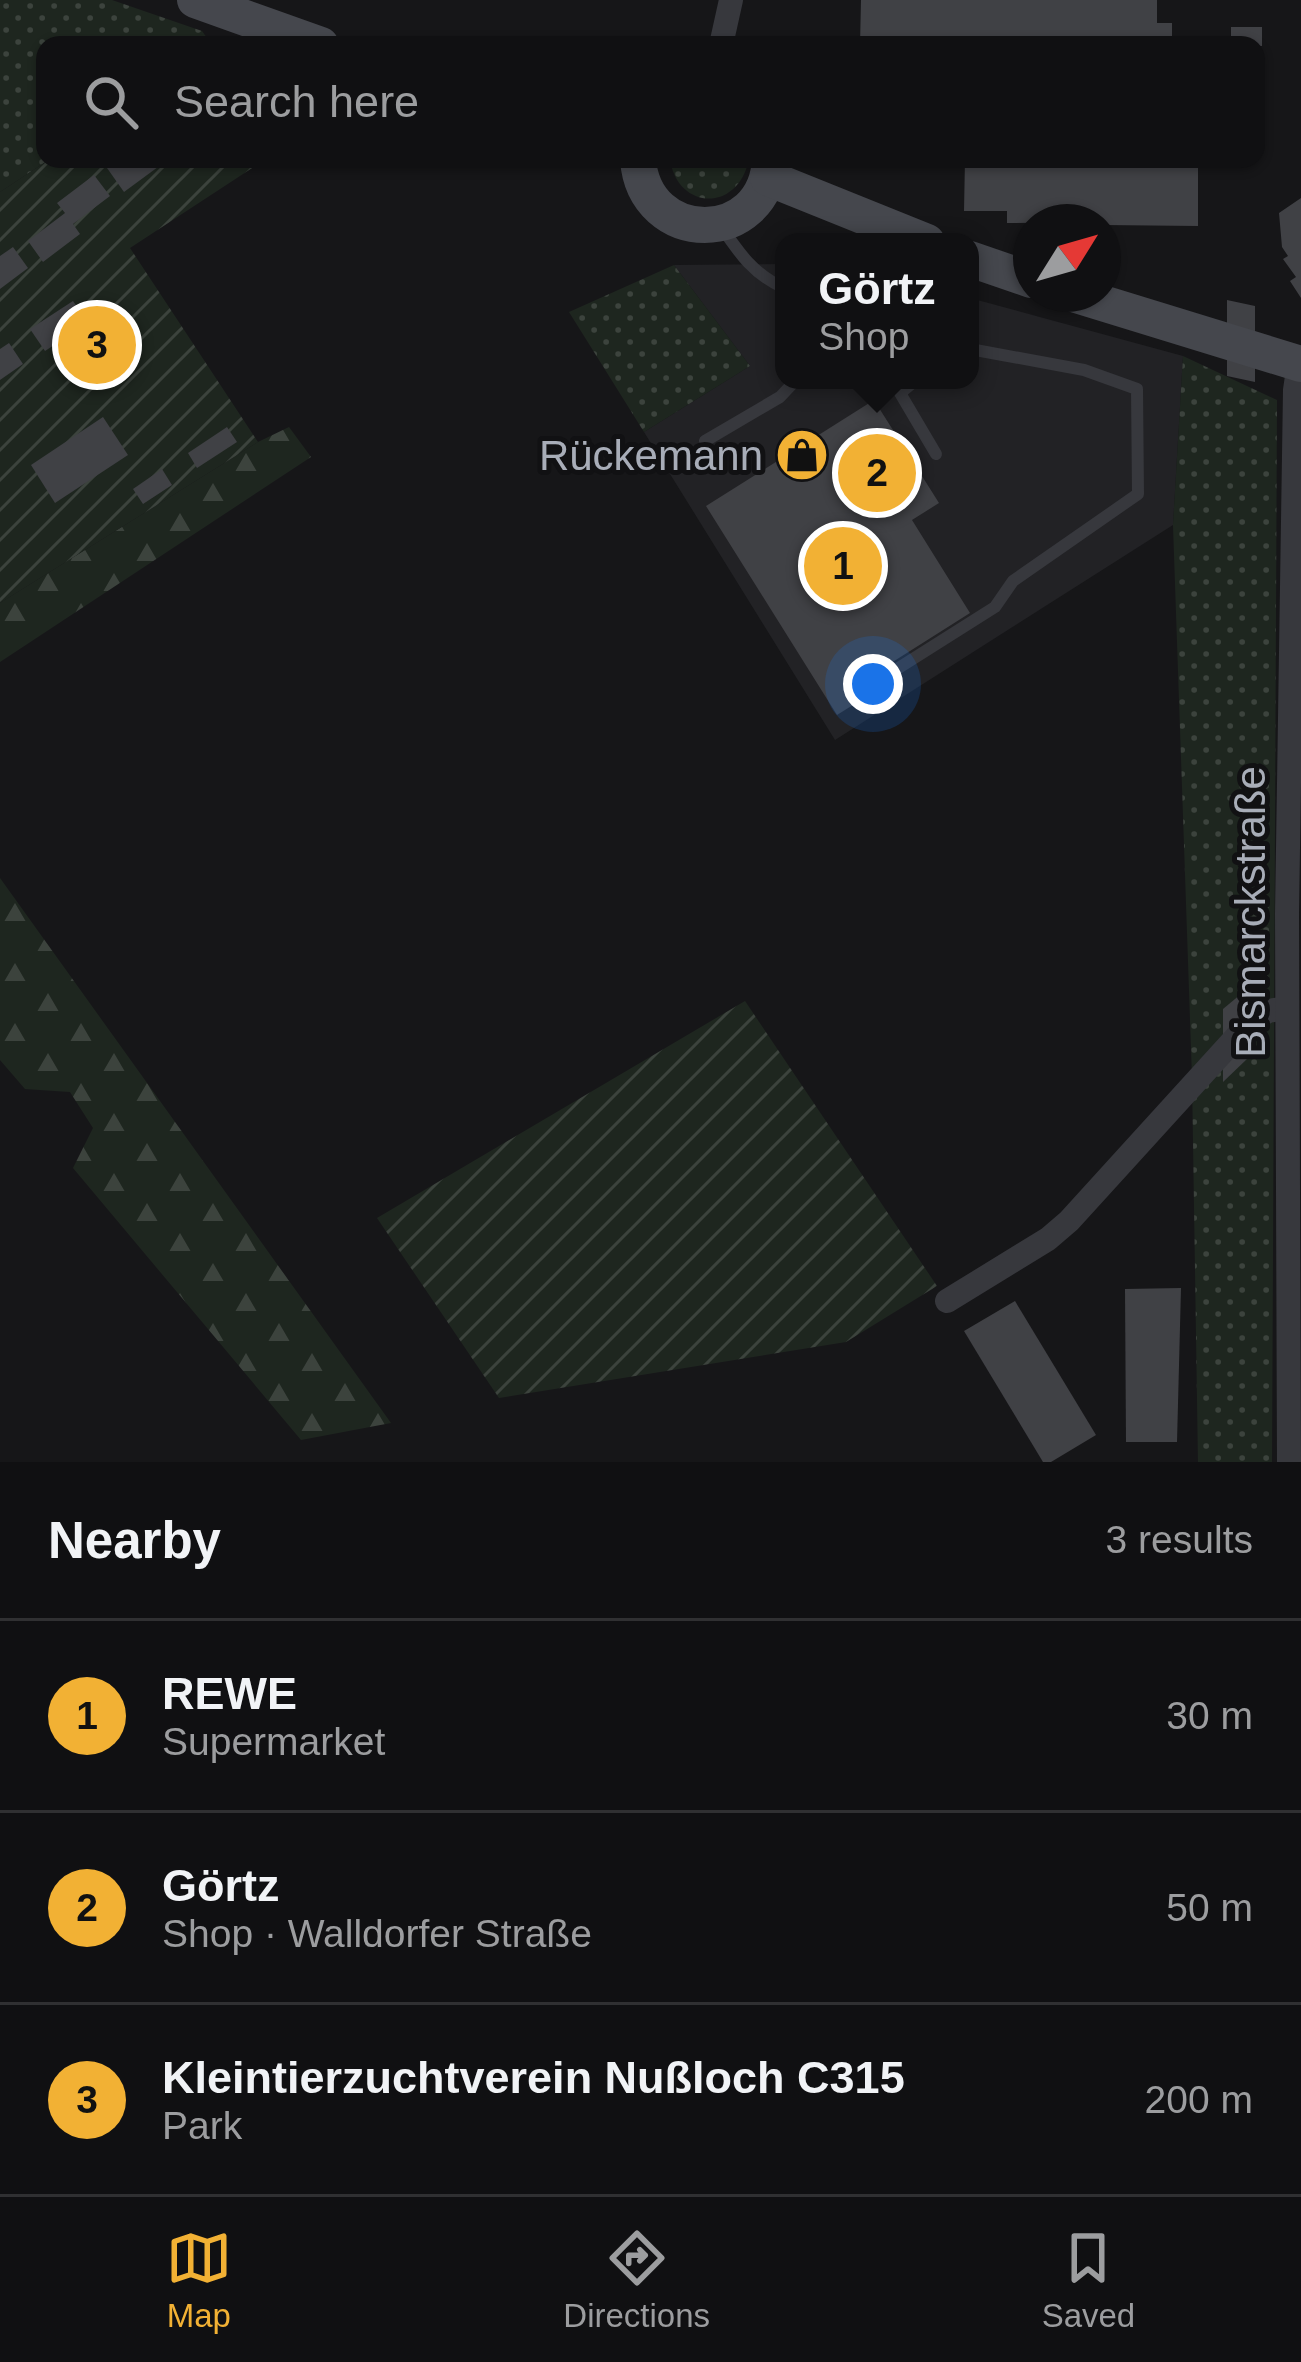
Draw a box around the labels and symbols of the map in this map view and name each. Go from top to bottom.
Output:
north arrow [1013,204,1121,312]
pin: 3 [58,300,136,390]
shop icon: Rückemann [774,427,830,483]
pin: 2 [838,428,916,518]
place label: Rückemann [539,432,763,479]
pin: 1 [804,521,882,611]
your location [843,654,903,714]
street label: Bismarckstraße [1227,766,1274,1058]

